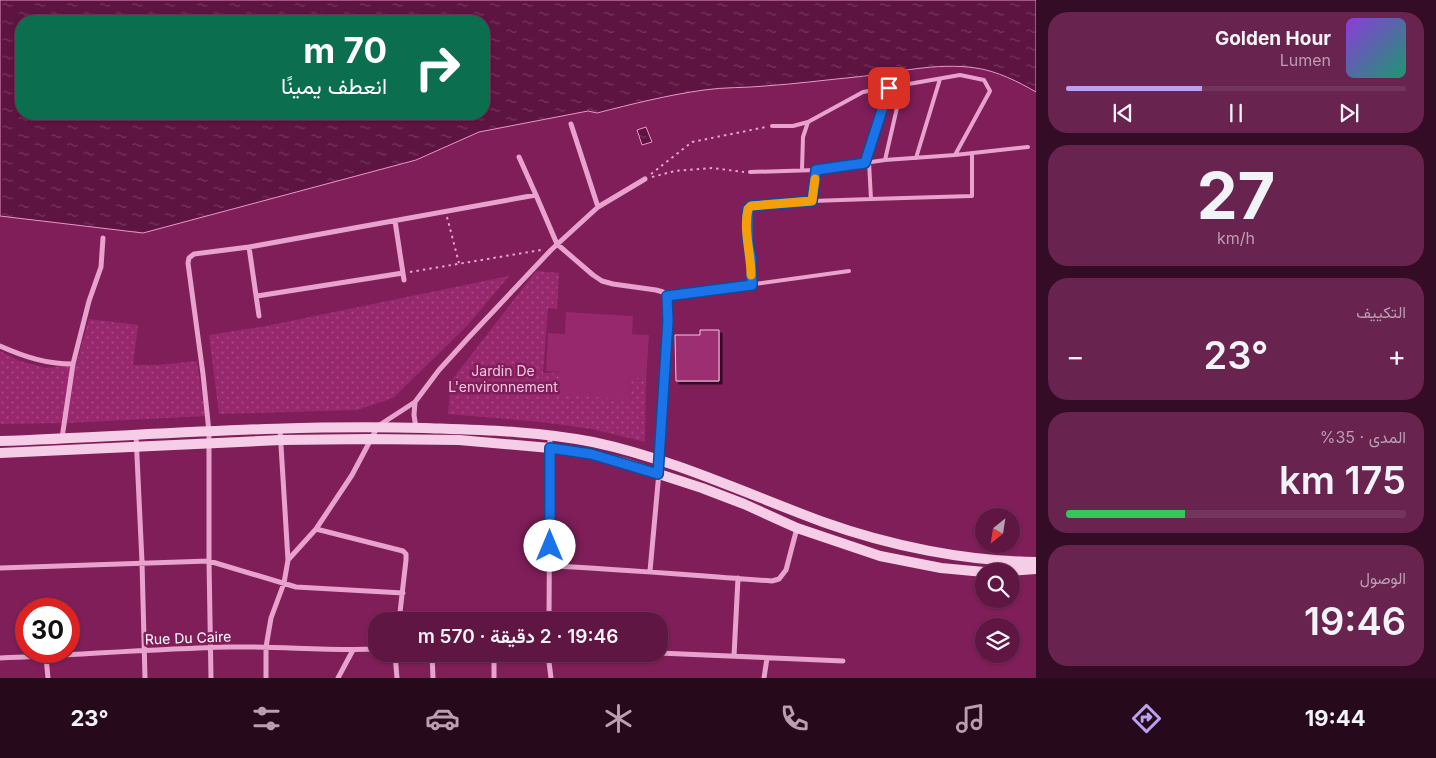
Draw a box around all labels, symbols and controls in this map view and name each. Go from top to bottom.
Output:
text: Golden Hour [1215,27,1331,50]
text: 70 m [303,29,387,71]
icon: right [405,35,470,100]
text: Lumen [1280,50,1331,70]
pin [868,67,910,109]
text: انعطف يمينًا [281,73,387,99]
icon: arrive [875,74,903,102]
icon: previous [1109,99,1137,127]
icon: pause [1222,99,1250,127]
icon: next [1335,99,1363,127]
text: 27 [1197,156,1275,235]
text: km/h [1217,228,1255,248]
text: التكييف [1356,302,1406,322]
text: 23° [1204,332,1268,378]
text: − [1066,339,1085,373]
text: + [1387,339,1406,373]
park label: Jardin De L'environnement [448,362,558,395]
text: المدى · 35% [1320,427,1406,447]
text: 175 km [1279,457,1406,503]
north arrow [975,508,1020,552]
map controls [975,508,1020,663]
position arrow [523,519,575,571]
button: search [975,563,1020,608]
text: الوصول [1360,568,1406,588]
speed limit sign: 30 [15,598,80,663]
text: 19:46 [1304,598,1406,644]
button: layers [975,618,1020,663]
text: 19:46 · 2 دقيقة · 570 m [418,625,618,648]
street label: Rue Du Caire [145,627,231,648]
icon: filters [249,701,284,736]
icon: car [425,701,460,736]
icon: climate [601,701,636,736]
icon: phone [777,701,812,736]
icon: music [953,701,988,736]
icon: directions [1129,701,1164,736]
text: 23° [71,705,109,731]
text: 19:44 [1305,705,1366,731]

